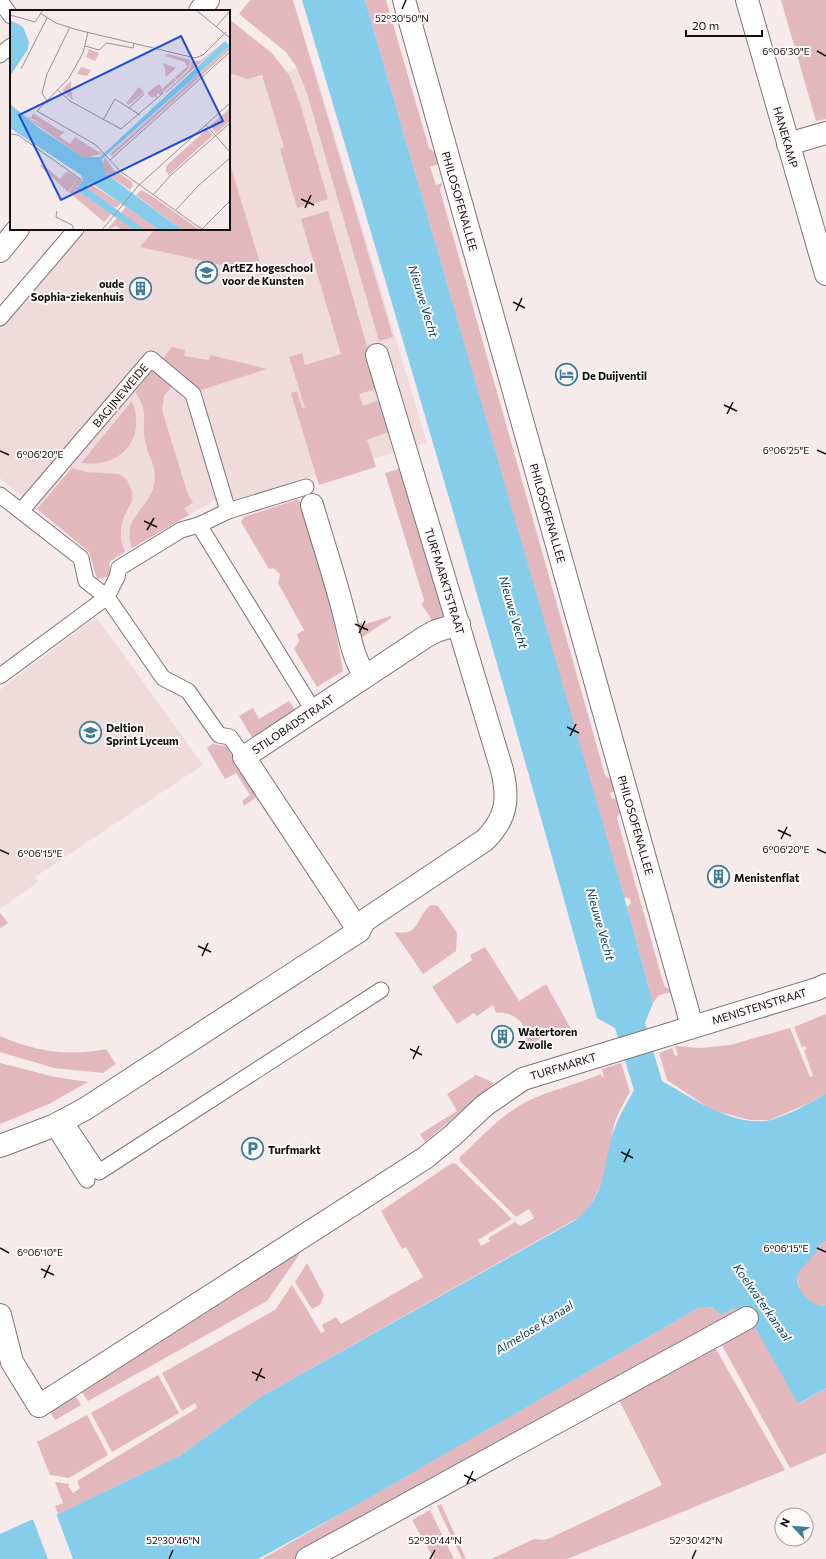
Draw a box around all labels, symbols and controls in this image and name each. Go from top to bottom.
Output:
inset map [10,10,230,230]
text: 52°30'50"N [375,12,429,24]
scale bar [686,12,762,38]
text: 20 m [692,18,719,32]
text: 6°06'30"E [762,45,810,57]
street label: HANEKAMP [771,105,801,169]
street label: PHILOSOFENALLEE [440,150,480,252]
school or university icon: ArtEZ hogeschool voor de Kunsten [193,260,219,286]
place label: ArtEZ hogeschool voor de Kunsten [222,261,313,287]
water label: Nieuwe Vecht [406,263,442,340]
building icon: oude Sophia-ziekenhuis [127,276,153,302]
place label: oude Sophia-ziekenhuis [31,277,124,303]
street label: BAGIJNEWEIDE [90,361,151,430]
hotel icon: De Duijventil [554,362,580,388]
place label: De Duijventil [582,369,647,382]
text: 6°06'25"E [763,444,809,456]
text: 6°06'20"E [16,448,64,460]
street label: PHILOSOFENALLEE [528,462,568,564]
street label: TURFMARKTSTRAAT [423,526,467,636]
water label: Nieuwe Vecht [497,574,531,651]
street label: STILOBADSTRAAT [249,692,337,756]
school or university icon: Deltion Sprint Lyceum [77,720,103,746]
place label: Deltion Sprint Lyceum [106,721,179,747]
street label: PHILOSOFENALLEE [616,774,656,876]
text: 6°06'20"E [762,843,810,855]
text: 6°06'15"E [17,847,63,859]
building icon: Menistenflat [705,864,731,890]
place label: Menistenflat [734,871,800,884]
water label: Nieuwe Vecht [584,886,618,963]
street label: MENISTENSTRAAT [710,985,808,1027]
building icon: Watertoren Zwolle [489,1024,515,1050]
place label: Watertoren Zwolle [518,1025,577,1051]
street label: TURFMARKT [528,1050,598,1082]
parking icon: Turfmarkt [239,1136,265,1162]
place label: Turfmarkt [268,1143,321,1156]
text: 6°06'15"E [763,1242,809,1254]
text: 6°06'10"E [17,1246,63,1258]
water label: Koelwaterkanaal [731,1261,795,1344]
water label: Almelose Kanaal [492,1297,576,1357]
north arrow [774,1507,814,1547]
text: N [777,1516,792,1529]
text: 52°30'46"N [146,1534,200,1546]
text: 52°30'44"N [408,1534,462,1546]
text: 52°30'42"N [670,1534,722,1546]

